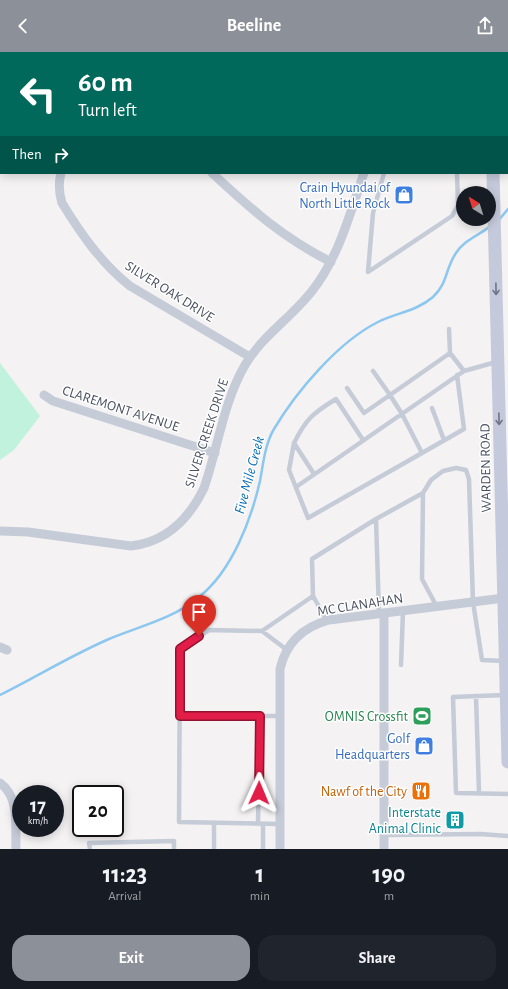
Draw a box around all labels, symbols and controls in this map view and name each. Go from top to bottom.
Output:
icon: back [12,15,34,37]
icon: share [474,15,496,37]
text: Beeline [227,17,281,35]
icon: left [12,68,64,120]
text: 60 m [78,69,133,97]
text: Turn left [78,102,137,120]
icon: right [50,144,72,166]
text: Then [12,147,42,162]
place label: Crain Hyundai of North Little Rock [299,181,391,211]
shop icon: Crain Hyundai of North Little Rock [393,184,415,206]
north arrow [456,186,496,226]
map controls [456,186,496,226]
street label: SILVER OAK DRIVE [123,259,217,325]
one-way arrow [493,282,500,295]
street label: SILVER CREEK DRIVE [183,377,231,490]
street label: CLAREMONT AVENUE [61,383,181,434]
one-way arrow [496,412,503,425]
street label: WARDEN ROAD [478,423,494,513]
water label: Five Mile Creek [232,435,267,516]
street label: MC CLANAHAN [316,591,404,619]
pin [182,595,216,636]
icon: arrive [188,601,210,623]
sports icon: OMNIS Crossfit [411,705,433,727]
place label: OMNIS Crossfit [325,710,409,724]
place label: Golf Headquarters [335,732,411,762]
shop icon: Golf Headquarters [413,735,435,757]
position arrow [238,772,280,814]
restaurant icon: Nawf of the City [410,780,432,802]
speed limit sign: 20 [72,785,124,837]
place label: Nawf of the City [321,785,407,799]
text: 17 [30,796,46,816]
place label: Interstate Animal Clinic [369,806,442,836]
building icon: Interstate Animal Clinic [444,809,466,831]
text: km/h [28,816,48,826]
text: 11:23 [103,863,147,887]
text: 1 [256,863,264,887]
text: 190 [373,863,405,887]
text: Arrival [108,890,142,903]
text: min [250,890,270,903]
text: m [384,890,394,903]
button: Exit [12,935,250,981]
button: Share [258,935,496,981]

